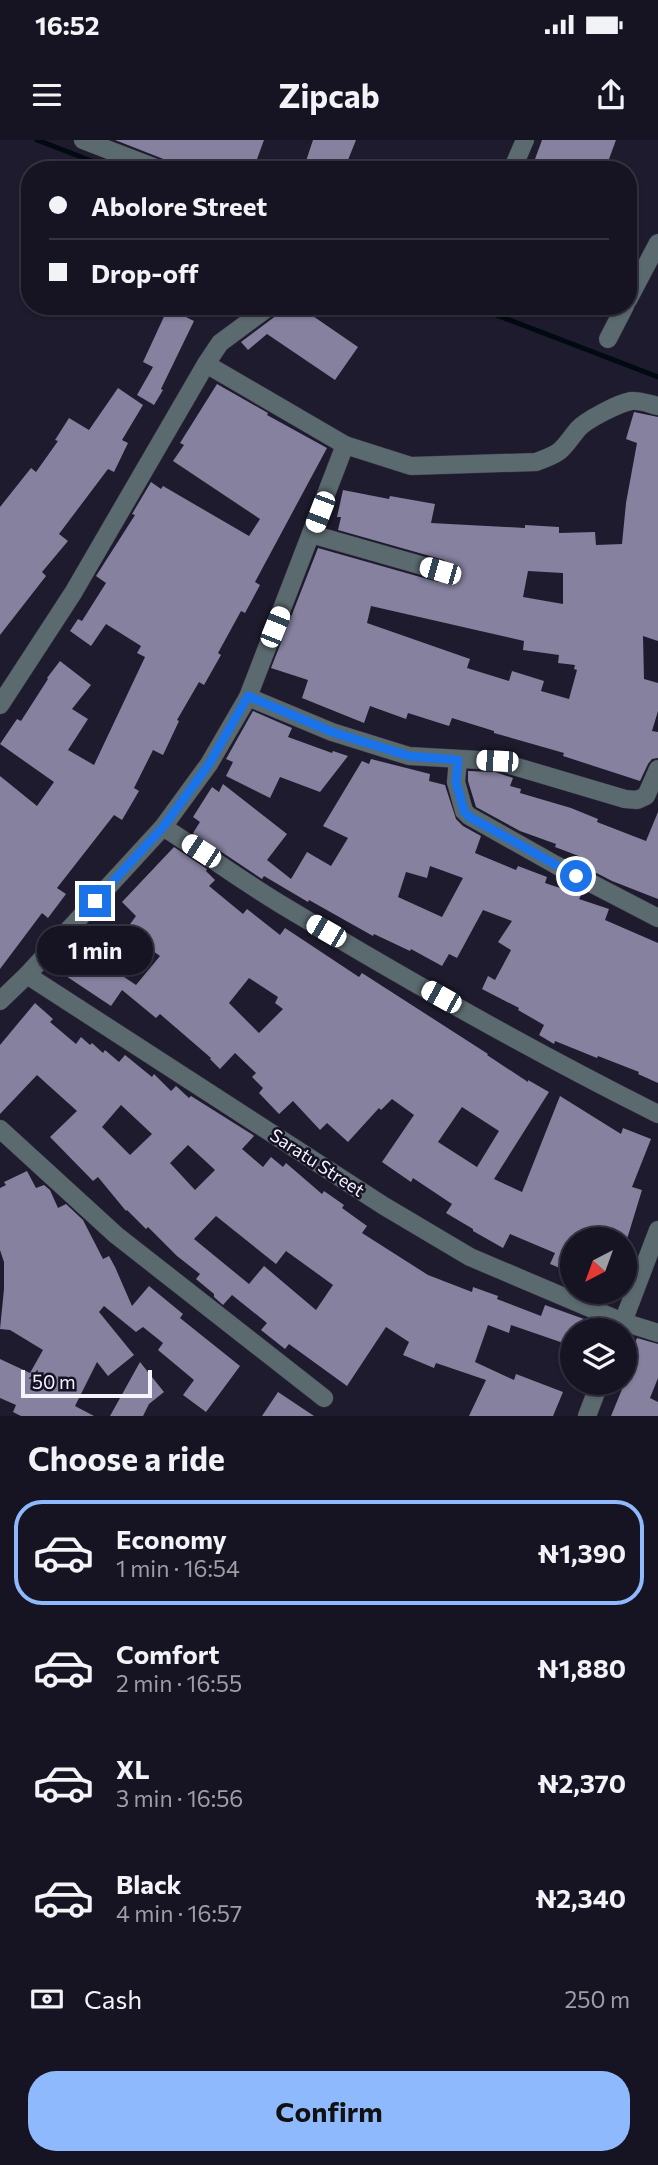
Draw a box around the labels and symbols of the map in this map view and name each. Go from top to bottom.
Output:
car [303,489,338,535]
car [417,555,464,587]
car [258,604,293,650]
car [476,749,519,773]
car [178,831,225,871]
route start [560,860,592,892]
route end [79,885,111,917]
car [303,911,350,951]
callout: 1 min [37,926,153,974]
car [418,978,465,1016]
street label: Saratu Street [266,1123,369,1201]
north arrow [560,1227,637,1304]
scale bar [21,1367,152,1399]

